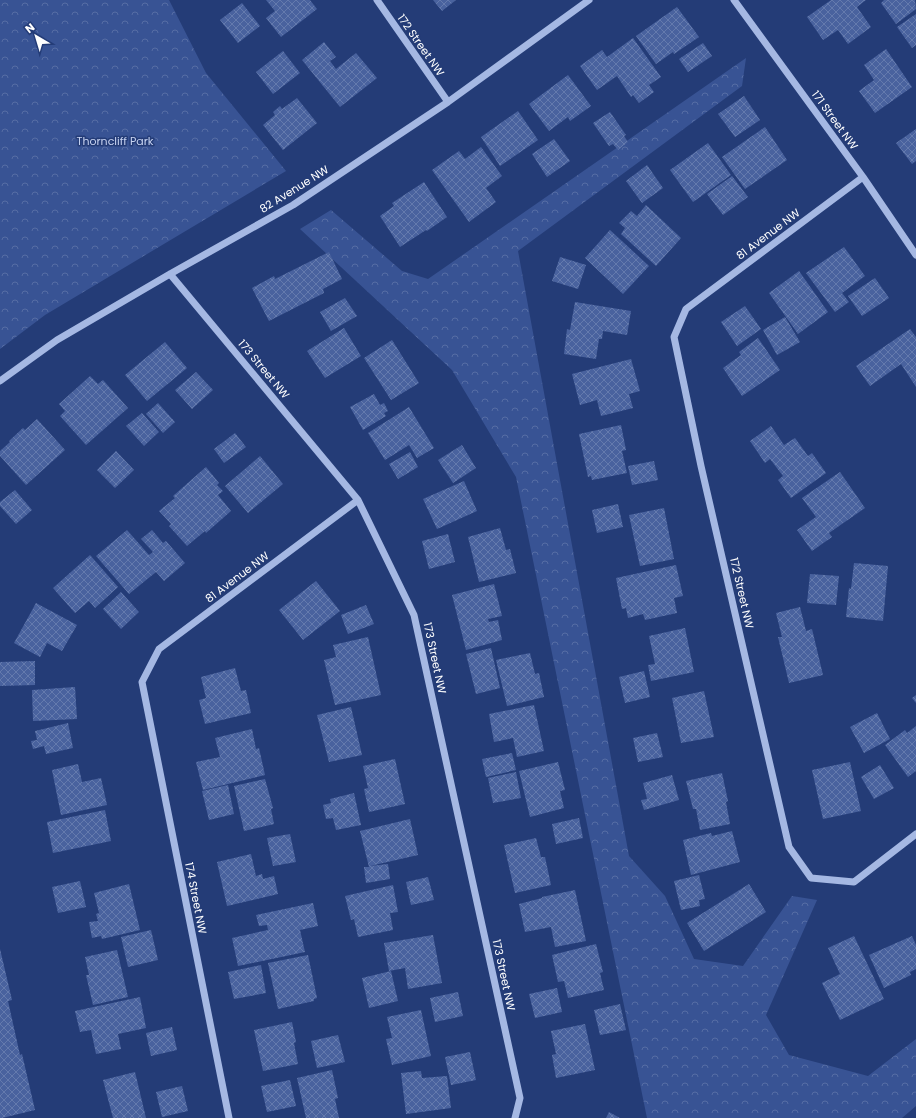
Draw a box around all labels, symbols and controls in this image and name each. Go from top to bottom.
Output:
street label: 172 Street NW [394,11,448,79]
north arrow [16,16,56,56]
text: N [22,19,38,37]
street label: 171 Street NW [808,87,862,153]
park label: Thorncliff Park [76,133,154,149]
street label: 82 Avenue NW [256,161,332,217]
street label: 81 Avenue NW [733,205,803,263]
street label: 173 Street NW [235,336,294,402]
street label: 81 Avenue NW [202,548,272,606]
street label: 172 Street NW [726,556,758,630]
street label: 173 Street NW [420,621,450,695]
street label: 174 Street NW [181,861,211,936]
street label: 173 Street NW [489,938,519,1012]

